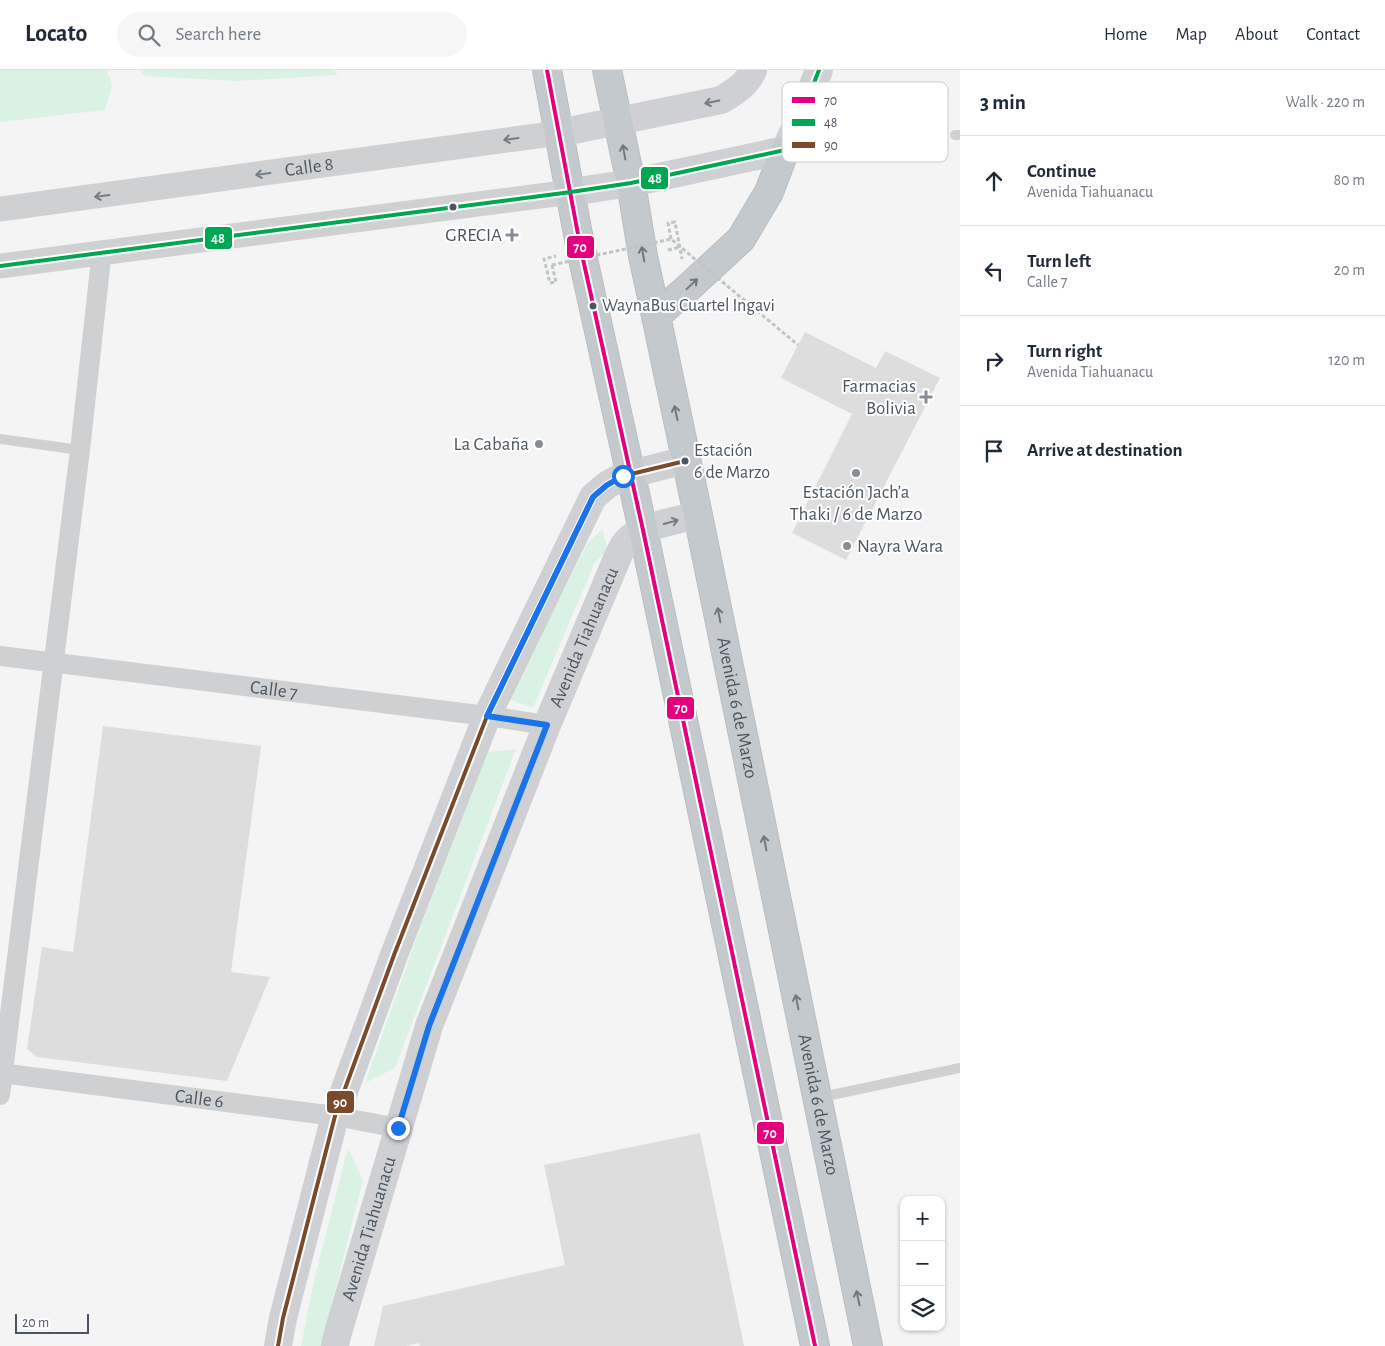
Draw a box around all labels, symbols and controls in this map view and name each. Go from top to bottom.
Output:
search box [117,12,467,57]
icon: search [135,21,163,49]
text: Locato [25,22,87,46]
text: Search here [175,25,261,44]
text: Home [1104,26,1147,44]
text: Map [1175,26,1207,44]
text: About [1235,26,1278,44]
text: Contact [1306,26,1360,44]
legend [782,82,948,162]
text: 3 min [980,92,1026,113]
text: 70 [824,94,837,108]
text: Walk · 220 m [1286,94,1365,110]
one-way arrow [704,97,720,107]
text: 48 [824,116,837,130]
one-way arrow [503,135,519,145]
text: 90 [824,139,838,153]
one-way arrow [618,144,628,160]
street label: Calle 8 [284,154,335,180]
text: Continue [1027,162,1096,181]
line badge: 48 [640,166,669,190]
icon: ahead [980,167,1008,195]
one-way arrow [256,169,272,179]
text: 48 [648,172,662,186]
text: 80 m [1334,172,1365,188]
text: Avenida Tiahuanacu [1027,184,1153,200]
one-way arrow [95,191,111,201]
unlabelled marker [448,202,458,212]
line badge: 48 [204,226,233,250]
place label: GRECIA [445,226,502,245]
marker: GRECIA [506,229,518,241]
text: 48 [211,232,225,246]
line badge: 70 [566,235,595,259]
text: 70 [573,241,587,255]
one-way arrow [638,246,648,262]
text: Turn left [1027,252,1091,271]
icon: left [980,257,1008,285]
text: 20 m [1334,262,1365,278]
text: Calle 7 [1027,274,1067,290]
one-way arrow [686,278,699,290]
place label: WaynaBus Cuartel Ingavi [602,297,775,315]
marker: WaynaBus Cuartel Ingavi [588,301,598,311]
text: Turn right [1027,342,1102,361]
icon: right [980,347,1008,375]
text: 120 m [1328,352,1365,368]
text: Avenida Tiahuanacu [1027,364,1153,380]
place label: Farmacias Bolivia [842,377,916,418]
marker: Farmacias Bolivia [920,391,932,403]
one-way arrow [671,405,680,421]
place label: La Cabaña [454,435,529,454]
icon: arrive [980,437,1008,465]
marker: La Cabaña [533,438,545,450]
text: Arrive at destination [1027,441,1183,460]
place label: Estación 6 de Marzo [694,442,770,482]
marker: Estación 6 de Marzo [680,456,690,466]
route start [612,465,635,488]
marker: Estación Jach’a Thaki / 6 de Marzo [850,467,862,479]
place label: Estación Jach’a Thaki / 6 de Marzo [790,483,922,524]
one-way arrow [662,517,678,526]
place label: Nayra Wara [857,537,944,556]
marker: Nayra Wara [841,540,853,552]
street label: Avenida Tiahuanacu [546,564,622,710]
one-way arrow [713,607,723,623]
street label: Avenida 6 de Marzo [714,635,761,780]
street label: Calle 7 [249,677,299,702]
line badge: 70 [666,696,695,720]
text: 70 [674,702,688,716]
one-way arrow [760,835,769,851]
one-way arrow [792,994,801,1010]
street label: Avenida 6 de Marzo [795,1032,842,1177]
street label: Calle 6 [174,1086,225,1111]
line badge: 90 [326,1090,355,1114]
text: 90 [333,1096,347,1110]
route end [387,1117,410,1140]
line badge: 70 [756,1121,785,1145]
text: 70 [763,1127,777,1141]
street label: Avenida Tiahuanacu [338,1154,399,1303]
map controls [900,1196,945,1331]
button: + [900,1196,945,1241]
button: − [900,1241,945,1286]
button: layers [900,1286,945,1331]
one-way arrow [853,1291,862,1307]
scale bar [15,1311,89,1334]
text: 20 m [22,1316,49,1330]

